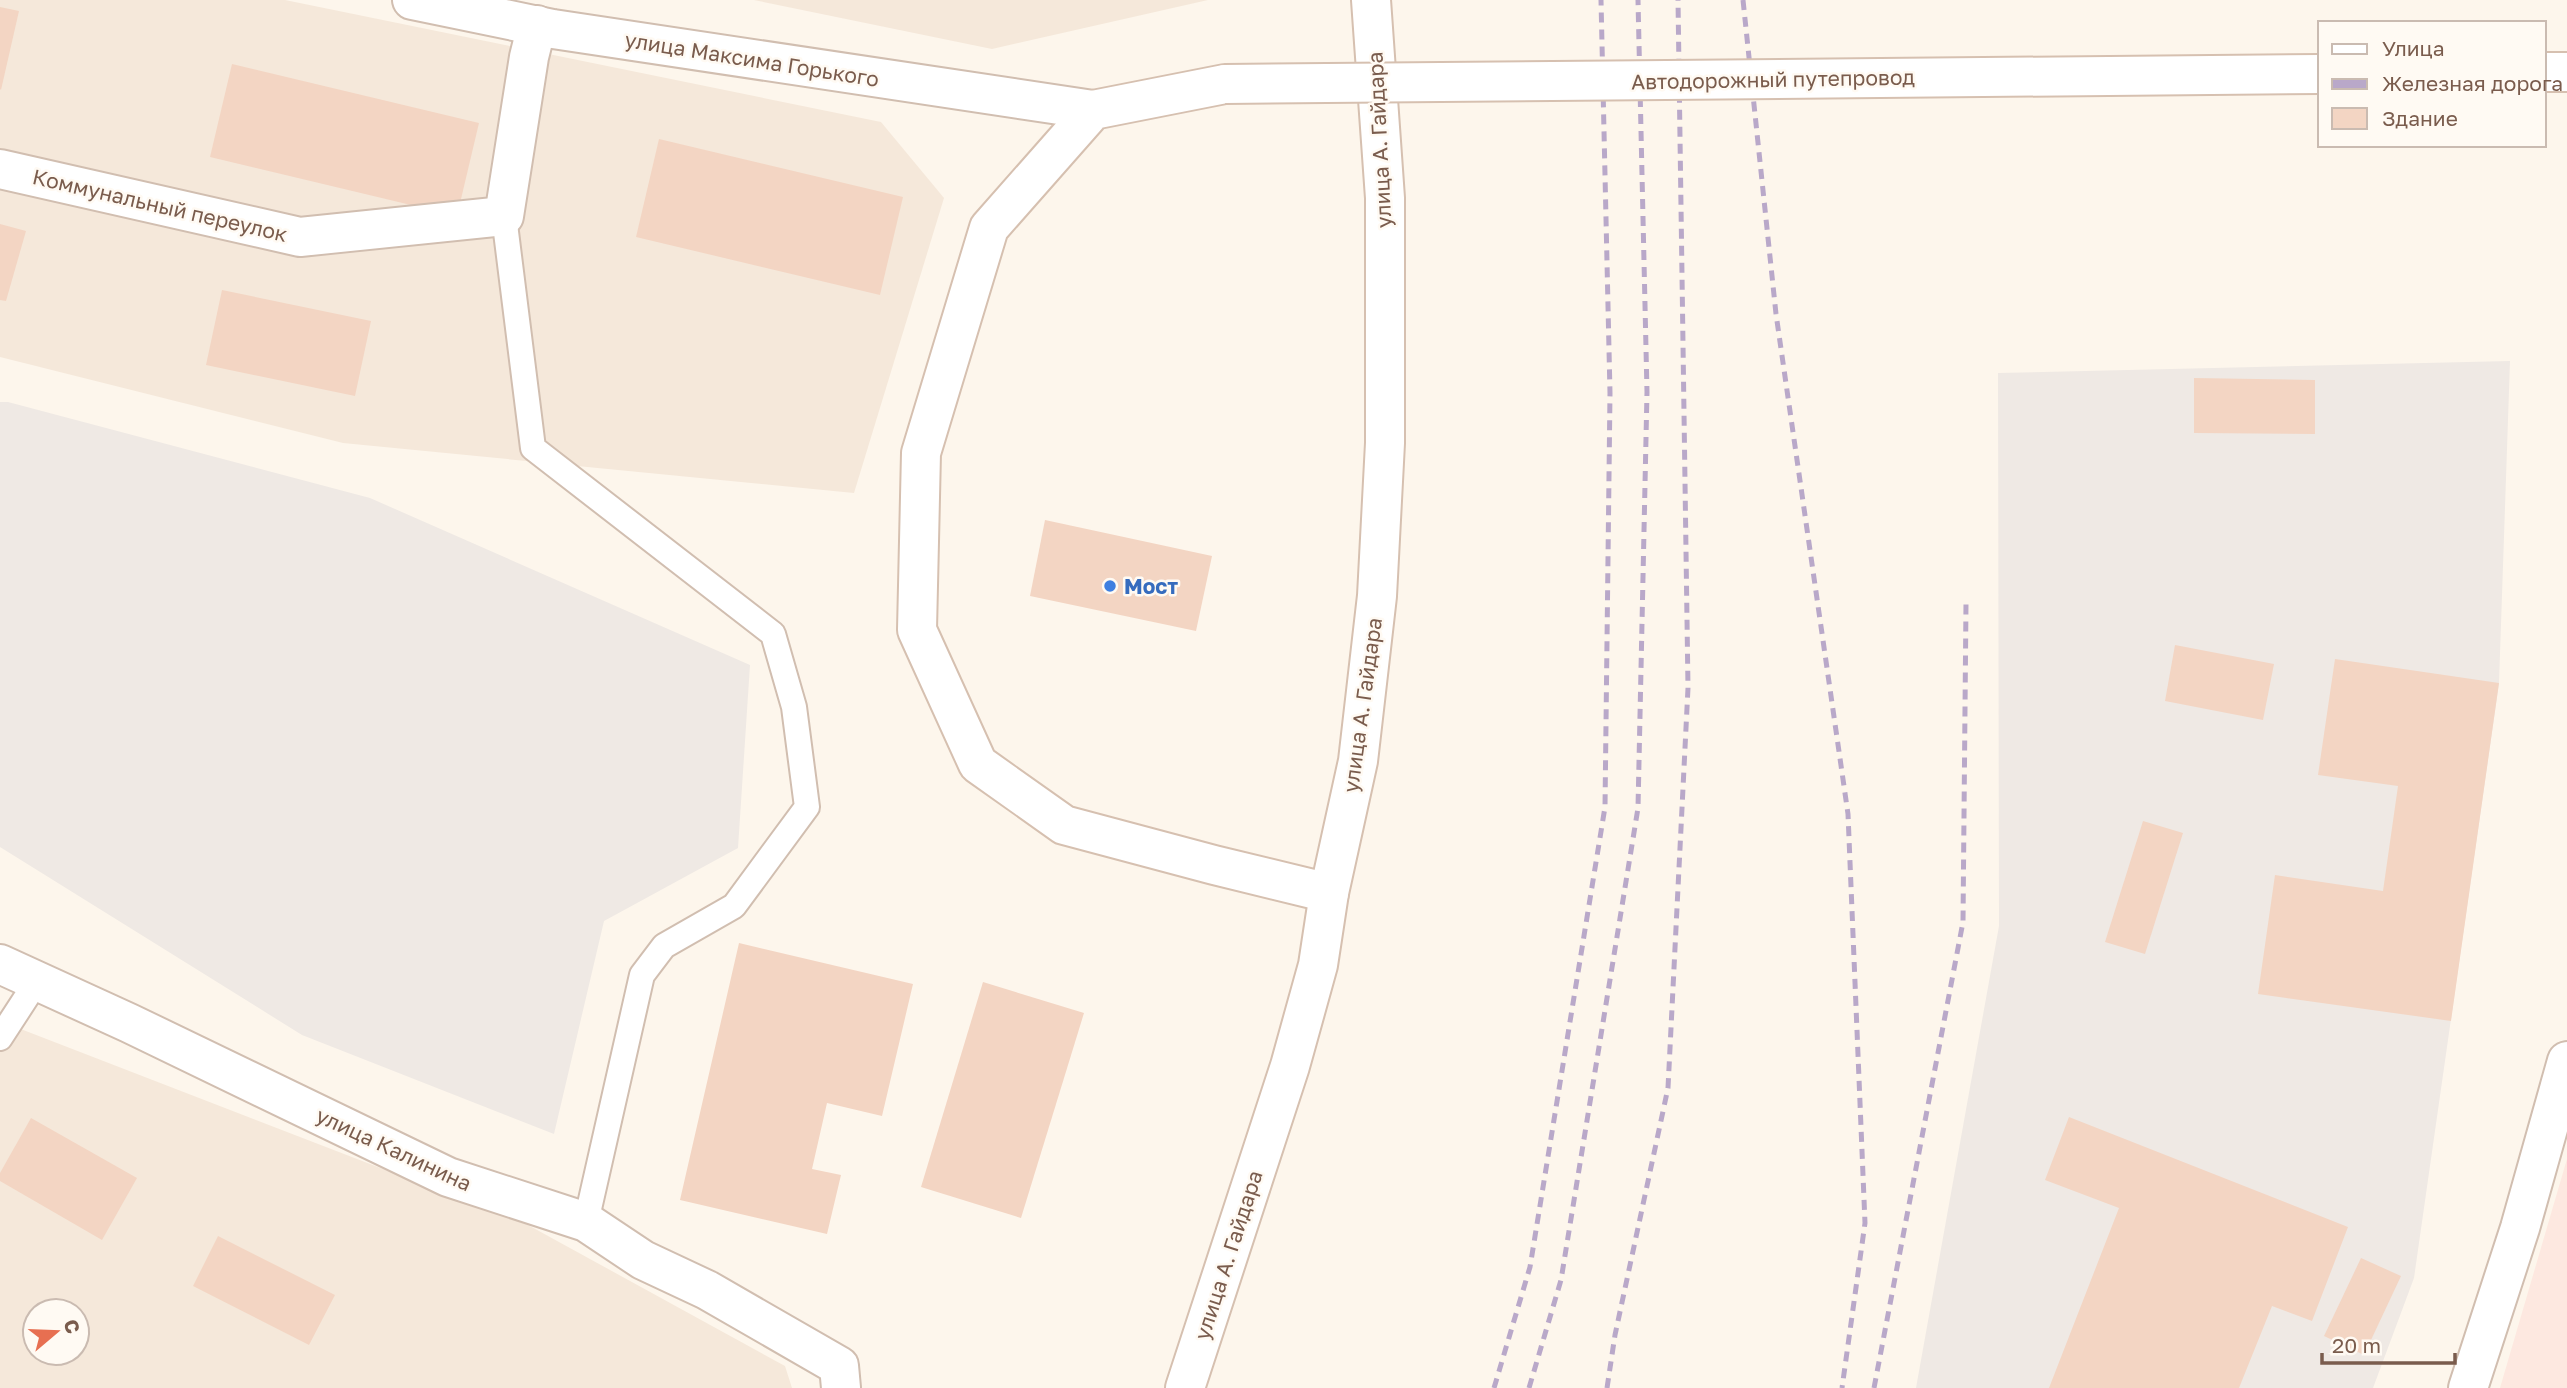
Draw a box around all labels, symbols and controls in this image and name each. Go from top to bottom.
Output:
legend [2318,21,2546,147]
street label: улица Максима Горького [623,26,881,92]
text: Улица [2382,35,2445,61]
street label: улица А. Гайдара [1361,51,1397,229]
street label: Автодорожный путепровод [1631,64,1915,94]
text: Железная дорога [2382,70,2563,96]
text: Здание [2382,105,2458,131]
street label: Коммунальный переулок [30,163,290,247]
place label: Мост [1124,573,1178,599]
marker: Мост [1102,578,1118,594]
street label: улица А. Гайдара [1337,616,1387,794]
street label: улица Калинина [312,1102,476,1196]
street label: улица А. Гайдара [1188,1167,1268,1343]
north arrow [21,1297,91,1367]
text: С [59,1316,86,1336]
scale bar [2322,1322,2455,1366]
text: 20 m [2332,1332,2381,1358]

